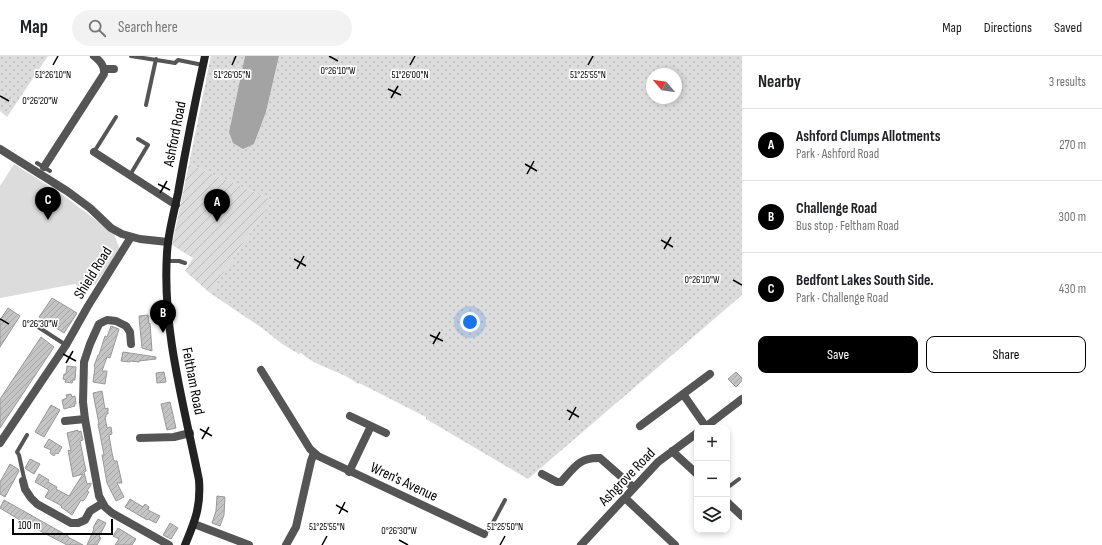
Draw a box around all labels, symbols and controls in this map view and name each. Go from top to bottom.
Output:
search box [72,10,352,46]
text: Map [20,16,48,39]
icon: search [86,17,108,39]
text: Search here [118,18,178,37]
text: Map [942,19,962,36]
text: Directions [984,19,1032,36]
text: Saved [1054,19,1082,36]
text: 0°26'10"W [321,65,356,77]
north arrow [646,68,682,104]
text: 51°26'10"N [35,69,71,81]
text: 51°26'05"N [214,69,250,81]
text: 51°26'00"N [391,69,429,81]
text: 51°25'55"N [570,69,606,81]
text: Nearby [758,72,801,92]
text: 3 results [1049,74,1086,90]
text: 0°26'20"W [22,95,58,107]
street label: Ashford Road [159,100,191,169]
text: Ashford Clumps Allotments [796,127,940,146]
text: A [768,137,774,153]
text: 270 m [1059,137,1086,153]
text: Park · Ashford Road [796,146,879,162]
pin: C [35,187,61,220]
pin: A [204,189,230,222]
text: Challenge Road [796,199,877,218]
text: B [768,209,774,225]
text: 300 m [1059,209,1086,225]
text: Bus stop · Feltham Road [796,218,899,234]
street label: Shield Road [70,243,116,303]
text: Bedfont Lakes South Side. [796,271,934,290]
text: 0°26'10"W [685,274,720,286]
text: C [768,281,774,297]
text: 430 m [1059,281,1086,297]
text: Park · Challenge Road [796,290,888,306]
pin: B [150,300,176,333]
your location [460,312,480,332]
text: 0°26'30"W [22,318,58,330]
button: Save [758,336,918,373]
button: Share [926,336,1086,373]
street label: Feltham Road [177,346,209,416]
map controls [694,425,730,533]
button: + [694,425,730,461]
street label: Ashgrove Road [594,444,659,511]
street label: Wren's Avenue [367,458,441,506]
button: − [694,461,730,497]
button: layers [694,497,730,533]
scale bar [12,517,113,536]
text: 100 m [18,519,40,532]
text: 51°25'55"N [309,521,345,533]
text: 51°25'50"N [487,521,523,533]
text: 0°26'30"W [381,525,417,537]

